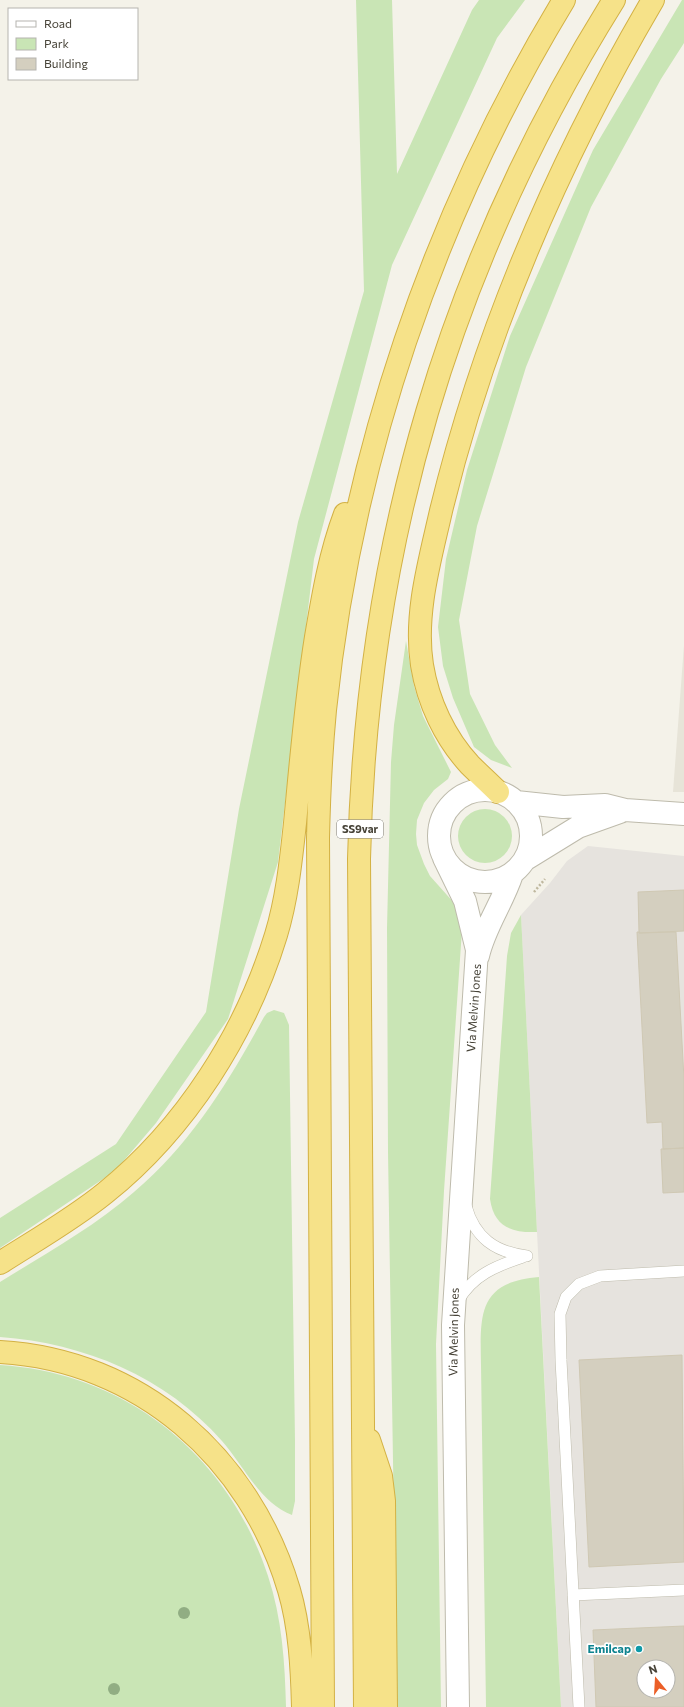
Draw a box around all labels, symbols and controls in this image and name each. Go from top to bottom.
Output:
legend [8,8,138,80]
text: Road [44,16,72,30]
text: Park [44,36,70,50]
text: Building [44,56,88,70]
road number: SS9var [337,820,383,838]
street label: Via Melvin Jones [463,963,484,1053]
street label: Via Melvin Jones [445,1288,462,1376]
place label: Emilcap [588,1641,631,1655]
marker: Emilcap [634,1644,644,1654]
north arrow [636,1659,676,1699]
text: N [647,1662,659,1676]

